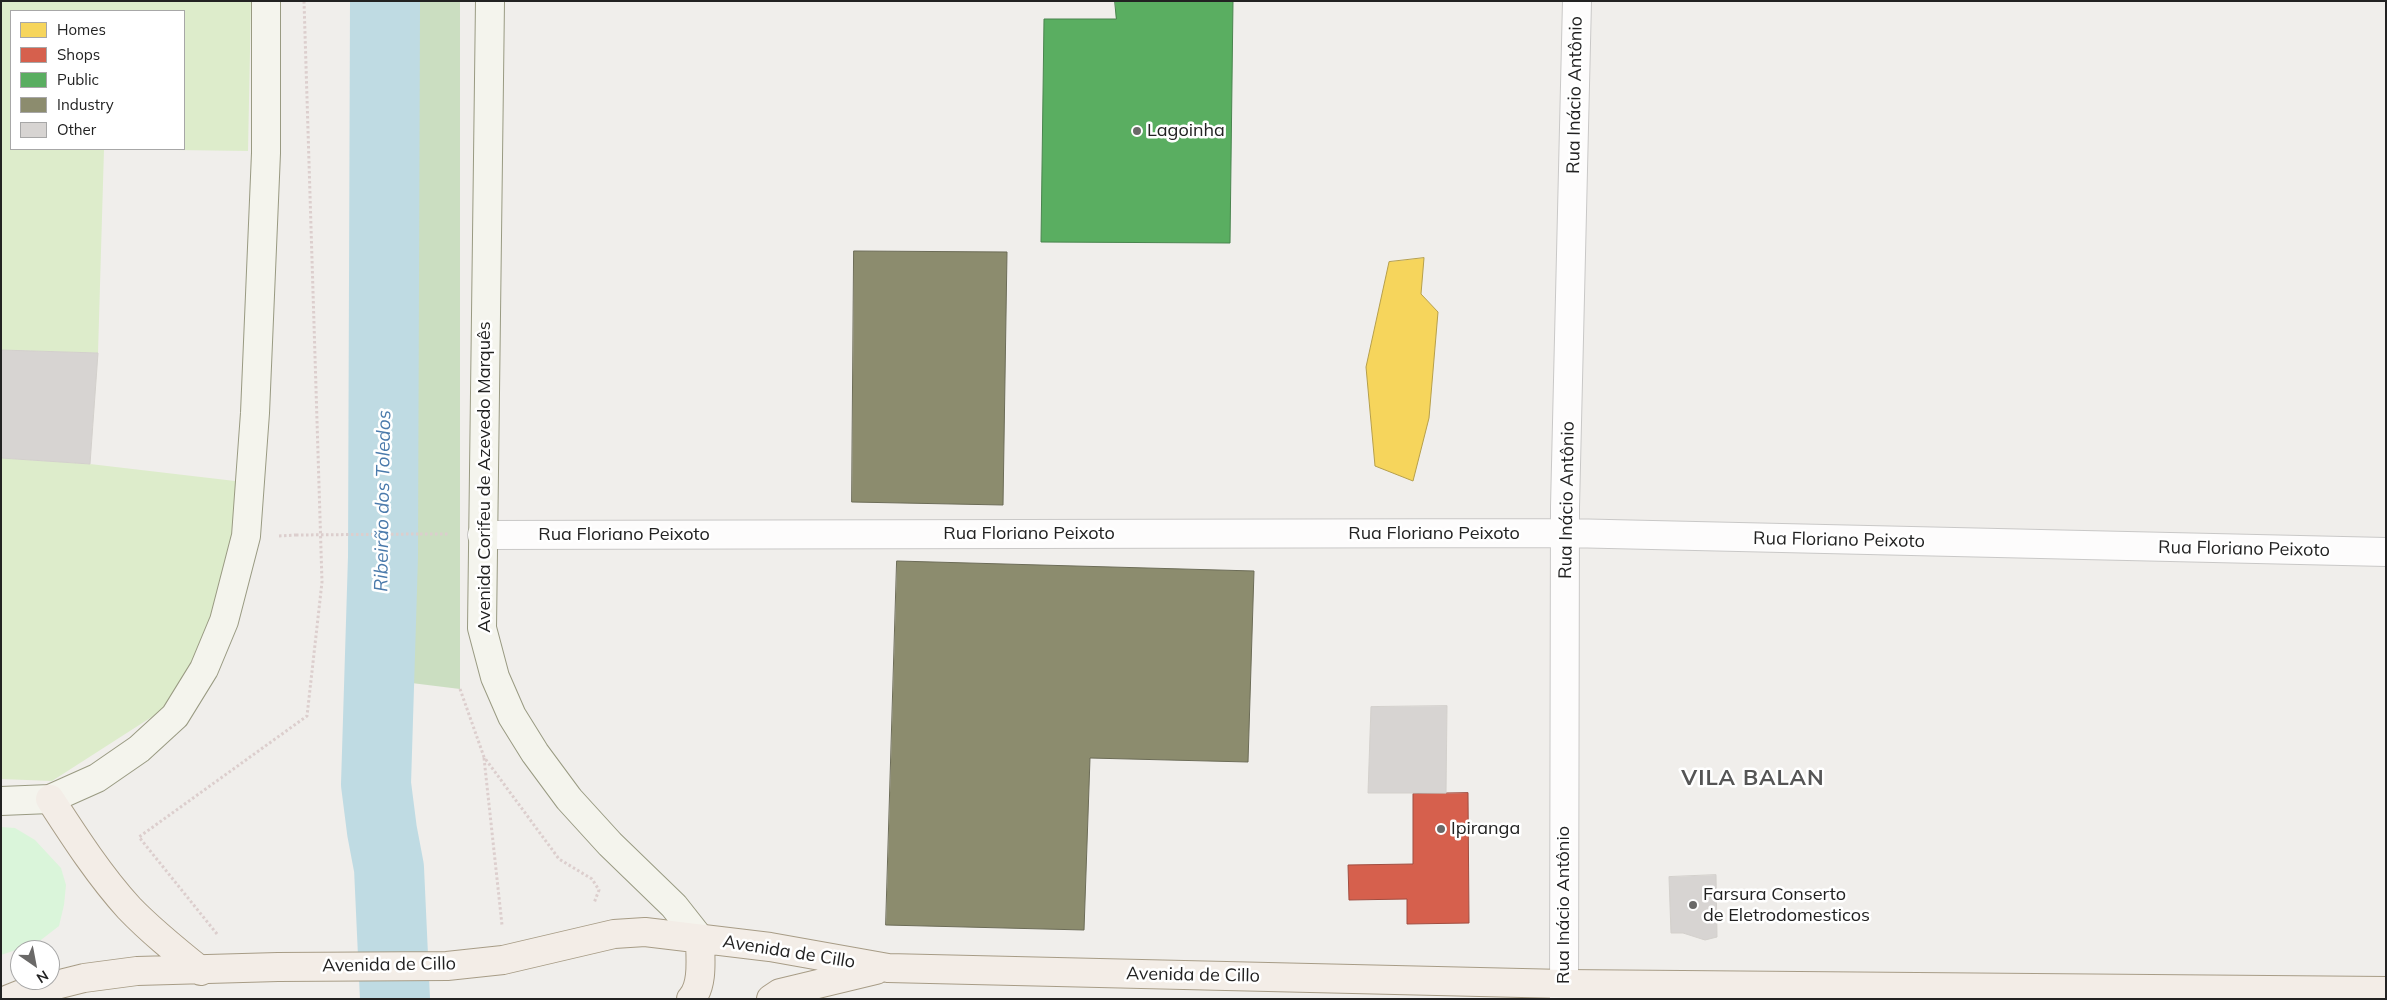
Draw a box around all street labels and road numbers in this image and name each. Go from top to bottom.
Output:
street label: Rua Inácio Antônio [1563,16,1587,174]
street label: Avenida Corifeu de Azevedo Marquês [474,321,496,633]
street label: Rua Inácio Antônio [1555,421,1579,579]
street label: Rua Floriano Peixoto [943,523,1115,545]
street label: Rua Floriano Peixoto [1348,523,1520,545]
street label: Rua Floriano Peixoto [538,524,710,546]
street label: Rua Floriano Peixoto [1753,528,1925,552]
street label: Rua Floriano Peixoto [2158,537,2330,561]
street label: Rua Inácio Antônio [1553,826,1575,984]
street label: Avenida de Cillo [721,931,857,973]
street label: Avenida de Cillo [322,953,456,977]
street label: Avenida de Cillo [1126,963,1260,987]

